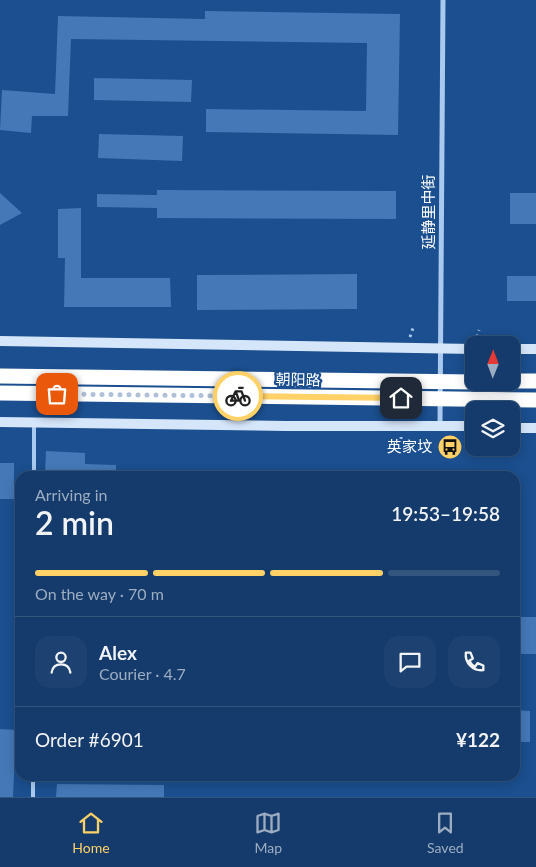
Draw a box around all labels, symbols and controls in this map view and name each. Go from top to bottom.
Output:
street label: 延静里中街 [419,174,437,250]
north arrow [465,336,520,391]
map controls [465,336,520,456]
street label: 朝阳路 [275,370,321,388]
courier [213,371,263,421]
pin [36,373,78,415]
pin [380,377,422,419]
icon: bag [43,380,71,408]
icon: bike [224,382,252,410]
icon: home [387,384,415,412]
button: layers [465,401,520,456]
bus stop icon: 英家坟 [437,434,463,460]
place label: 英家坟 [387,437,432,455]
text: Arriving in [35,485,108,504]
text: 19:53–19:58 [391,502,500,525]
text: 2 min [35,503,114,542]
text: On the way · 70 m [35,584,164,603]
button: person [35,636,87,688]
button: chat [384,636,436,688]
button: phone [448,636,500,688]
text: Alex [99,641,137,664]
text: Courier · 4.7 [99,664,186,683]
text: Order #6901 [35,728,144,751]
text: ¥122 [456,728,500,751]
tab: Home [72,809,110,856]
tab: Map [254,809,282,856]
tab: Saved [427,809,464,856]

